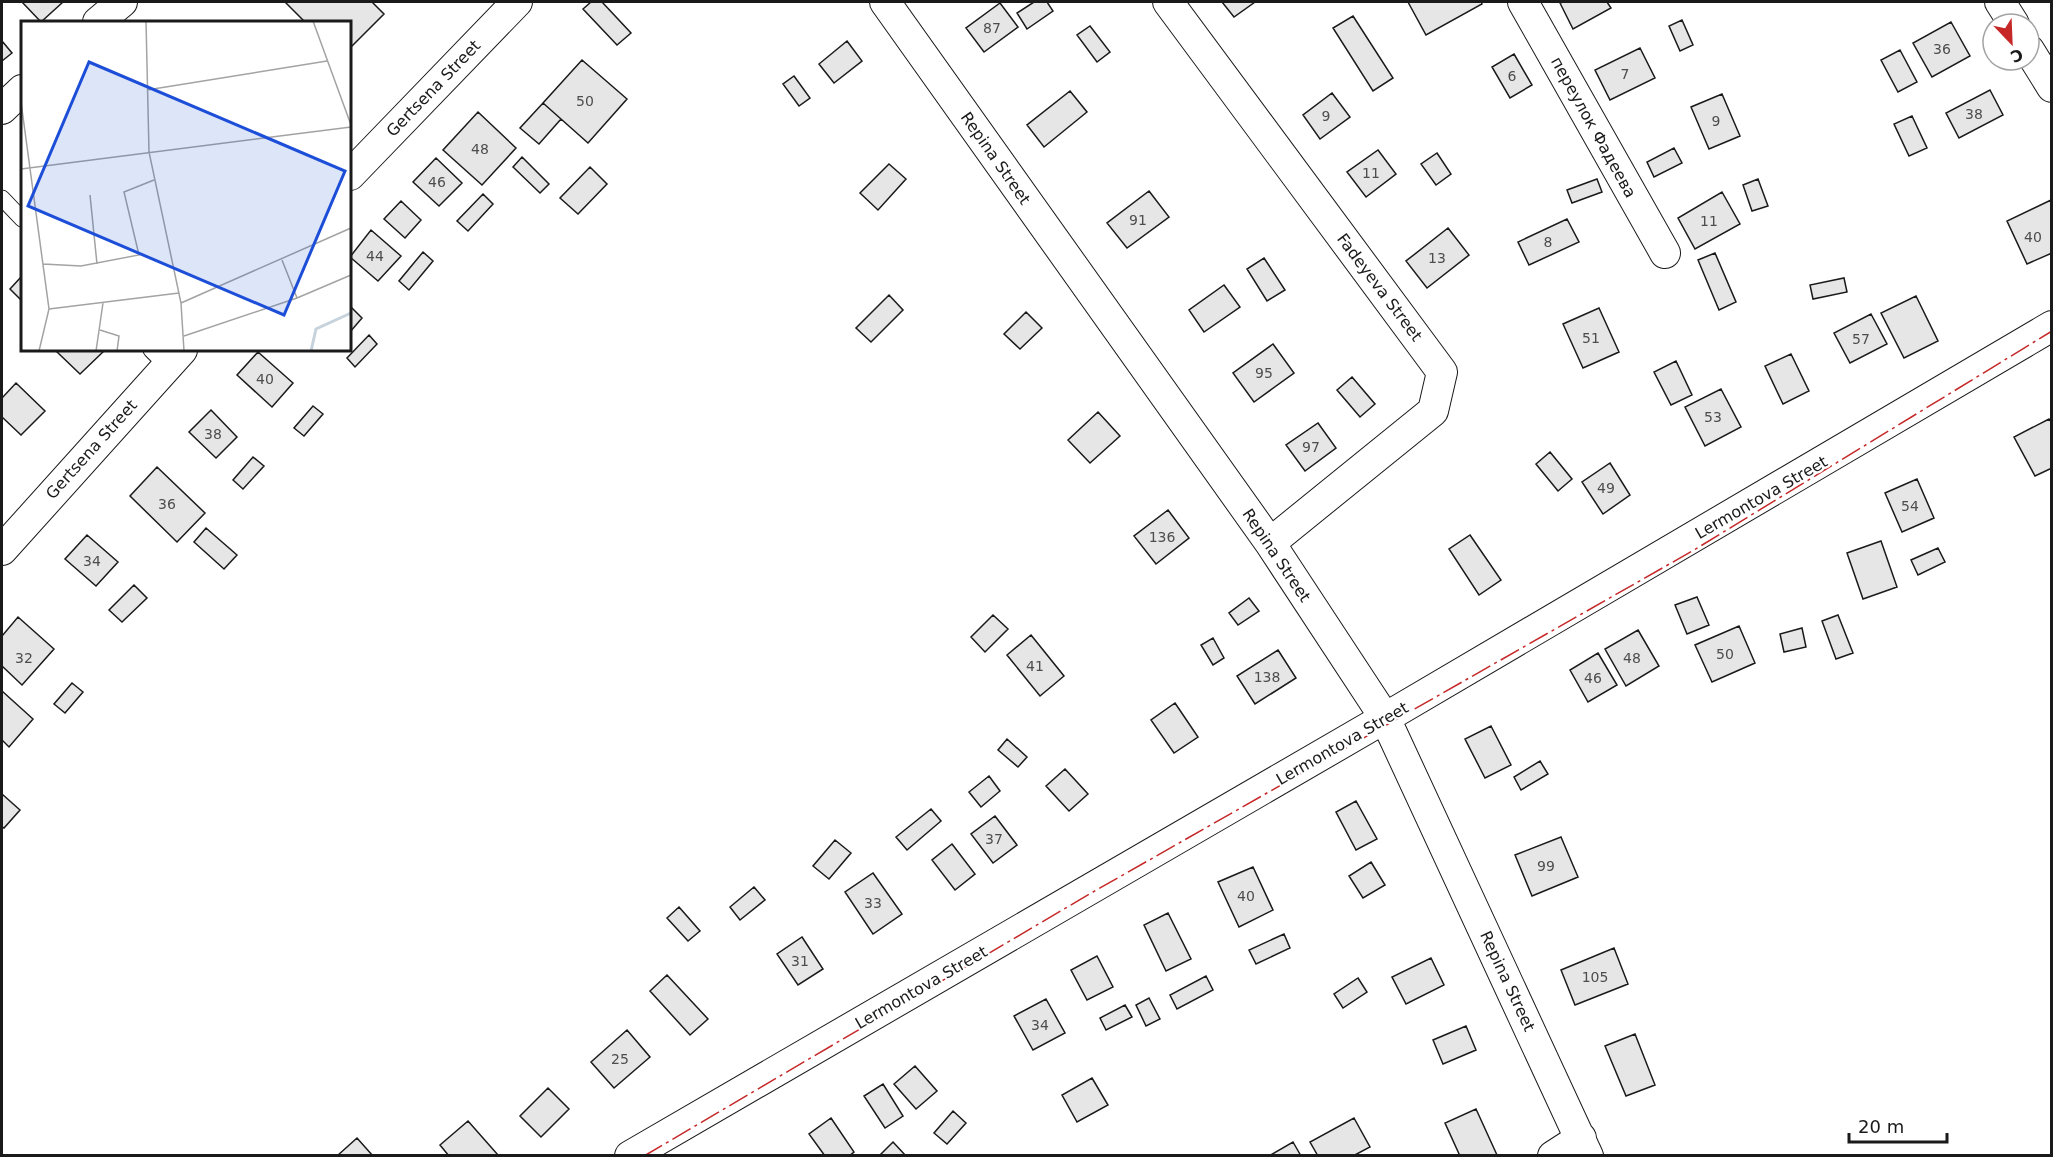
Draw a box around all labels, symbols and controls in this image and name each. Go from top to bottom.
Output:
north arrow [1981,12,2041,72]
house number: 87 [983,20,1001,36]
inset map [21,21,351,351]
street label: Gertsena Street [382,36,484,141]
house number: 36 [1933,41,1951,57]
text: С [2008,44,2026,66]
street label: переулок Фадеева [1547,53,1640,201]
house number: 7 [1621,66,1629,82]
house number: 6 [1508,68,1517,84]
house number: 50 [576,93,594,109]
house number: 38 [1965,106,1983,122]
street label: Repina Street [957,108,1034,208]
house number: 9 [1322,108,1330,124]
house number: 9 [1712,113,1720,129]
house number: 48 [471,141,489,157]
house number: 11 [1362,165,1380,181]
house number: 46 [428,174,446,190]
house number: 91 [1129,212,1147,228]
house number: 11 [1700,213,1718,229]
house number: 40 [2024,229,2042,245]
street label: Fadeyeva Street [1333,230,1426,345]
house number: 8 [1544,234,1552,250]
house number: 44 [366,248,384,264]
house number: 13 [1428,250,1446,266]
house number: 51 [1582,330,1600,346]
house number: 57 [1852,331,1870,347]
house number: 95 [1255,365,1273,381]
house number: 40 [256,371,274,387]
street label: Gertsena Street [42,396,141,503]
house number: 53 [1704,409,1722,425]
house number: 38 [204,426,222,442]
house number: 97 [1302,439,1320,455]
street label: Lermontova Street [1692,452,1831,543]
house number: 49 [1597,480,1615,496]
house number: 36 [158,496,176,512]
house number: 54 [1901,498,1919,514]
street label: Repina Street [1238,505,1315,606]
house number: 136 [1149,529,1175,545]
house number: 34 [83,553,101,569]
house number: 50 [1716,646,1734,662]
house number: 32 [15,650,33,666]
house number: 48 [1623,650,1641,666]
house number: 41 [1026,658,1044,674]
house number: 138 [1254,669,1280,685]
house number: 46 [1584,670,1602,686]
street label: Lermontova Street [1273,698,1412,789]
house number: 37 [985,831,1003,847]
house number: 99 [1537,858,1555,874]
house number: 40 [1237,888,1255,904]
house number: 33 [864,895,882,911]
street label: Repina Street [1476,928,1539,1034]
street label: Lermontova Street [852,942,991,1033]
house number: 31 [791,953,809,969]
house number: 105 [1582,969,1608,985]
house number: 34 [1031,1017,1049,1033]
house number: 25 [611,1051,629,1067]
scale bar [1849,1106,1946,1144]
text: 20 m [1858,1116,1904,1137]

